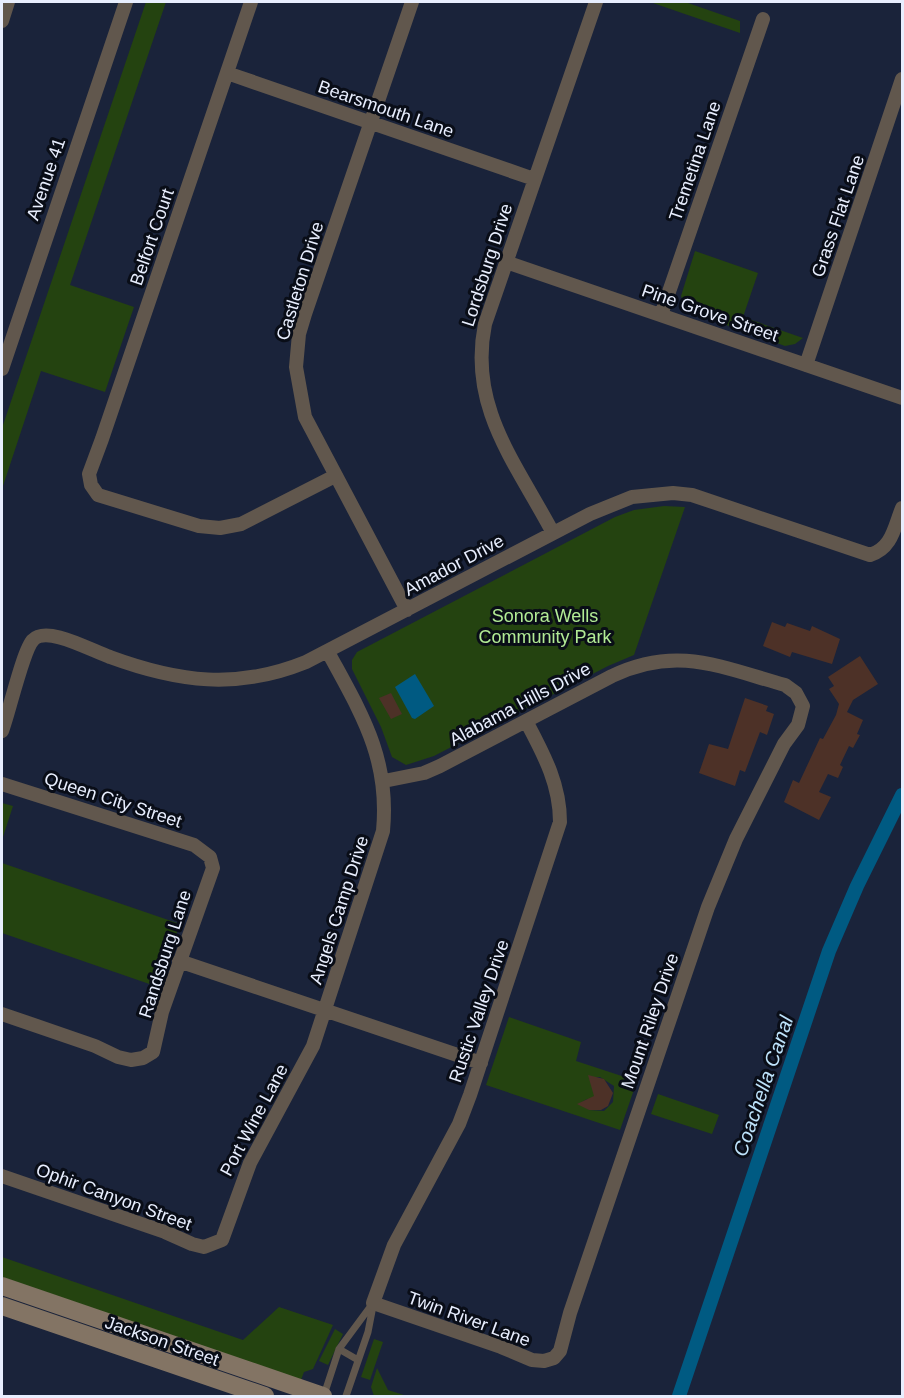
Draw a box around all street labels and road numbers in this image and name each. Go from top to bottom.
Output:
street label: Bearsmouth Lane [316,76,456,142]
street label: Tremetina Lane [665,98,725,224]
street label: Avenue 41 [23,135,69,223]
street label: Grass Flat Lane [808,152,868,280]
street label: Belfort Court [126,186,178,288]
street label: Lordsburg Drive [458,201,516,329]
street label: Castleton Drive [272,219,328,343]
street label: Pine Grove Street [639,280,781,346]
street label: Amador Drive [401,530,507,600]
street label: Alabama Hills Drive [446,658,594,750]
street label: Queen City Street [42,768,184,832]
street label: Angels Camp Drive [306,833,372,987]
street label: Randsburg Lane [135,888,195,1020]
street label: Rustic Valley Drive [445,937,513,1085]
street label: Mount Riley Drive [617,951,683,1091]
street label: Port Wine Lane [216,1061,292,1179]
street label: Ophir Canyon Street [33,1160,195,1234]
street label: Twin River Lane [405,1288,533,1350]
street label: Jackson Street [102,1312,222,1370]

